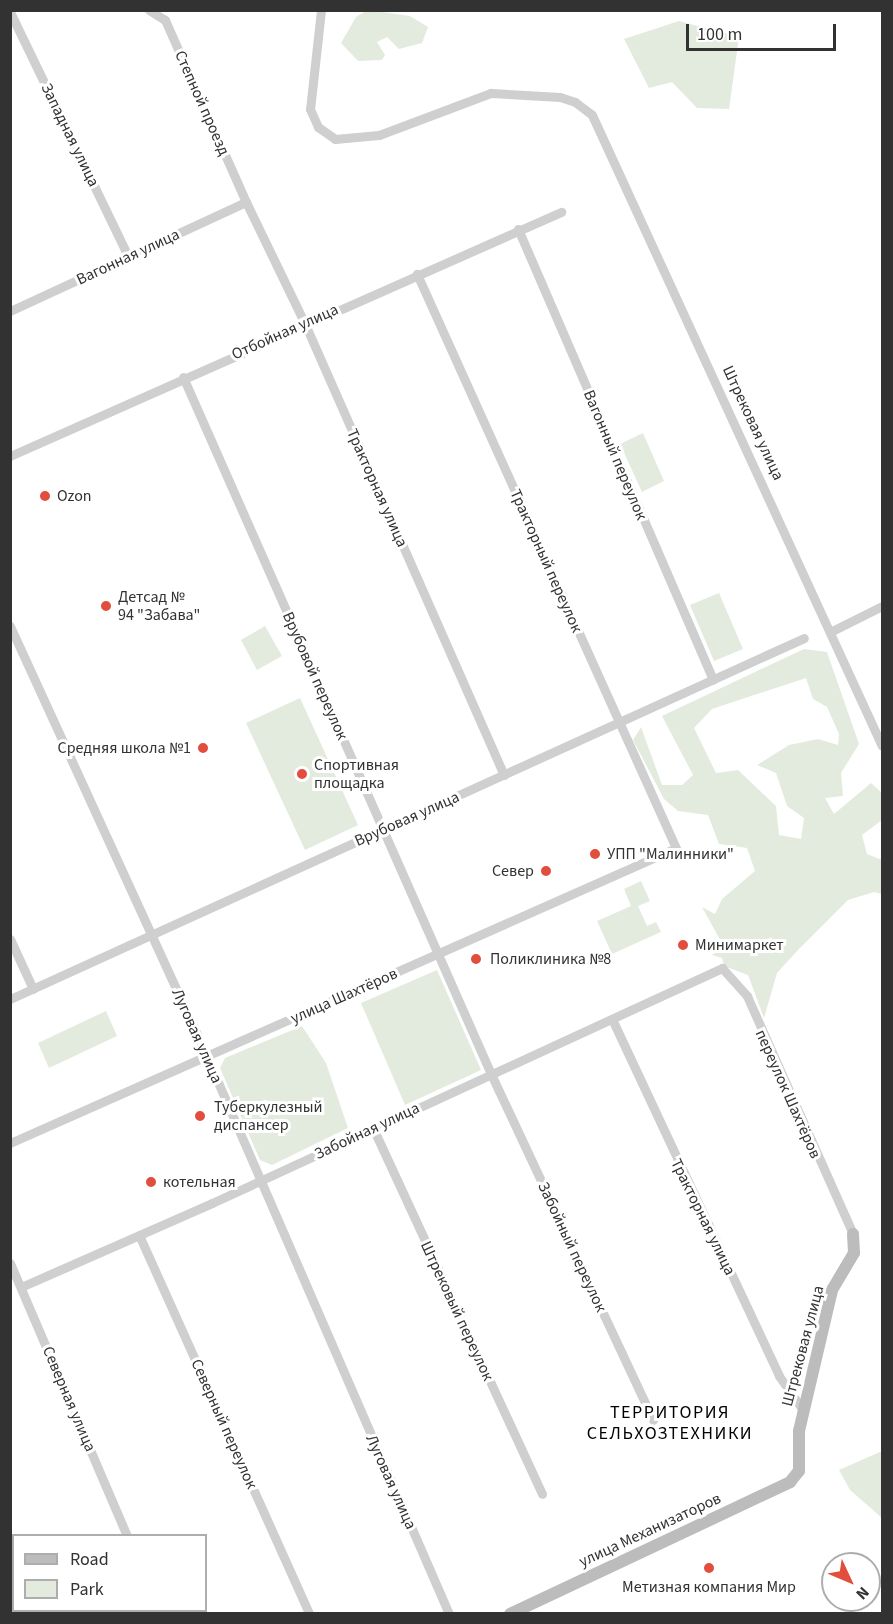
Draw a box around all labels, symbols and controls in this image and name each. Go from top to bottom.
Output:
scale bar [689,12,839,50]
text: 100 m [697,22,742,47]
street label: Степной проезд [170,48,234,158]
street label: Западная улица [37,80,103,190]
street label: Вагонная улица [73,225,183,289]
street label: Отбойная улица [229,300,341,364]
street label: Штрековая улица [718,363,788,483]
street label: Вагонный переулок [579,387,651,523]
street label: Тракторная улица [342,426,412,550]
place label: Ozon [57,486,92,506]
street label: Тракторный переулок [506,486,586,636]
marker: Ozon [38,489,52,503]
place label: Детсад № 94 "Забава" [118,587,200,625]
marker: Детсад № 94 "Забава" [99,599,113,613]
street label: Врубовой переулок [278,609,352,743]
place label: Средняя школа №1 [58,738,191,758]
marker: Средняя школа №1 [196,741,210,755]
place label: Спортивная площадка [314,755,399,793]
marker: Спортивная площадка [295,767,309,781]
street label: Врубовая улица [352,787,462,851]
place label: УПП "Малинники" [607,844,734,864]
marker: УПП "Малинники" [588,847,602,861]
place label: Север [492,861,534,881]
marker: Север [539,864,553,878]
place label: Минимаркет [695,935,784,955]
marker: Минимаркет [676,938,690,952]
place label: Поликлиника №8 [490,949,611,969]
marker: Поликлиника №8 [467,950,485,968]
street label: улица Шахтёров [288,964,400,1028]
street label: Луговая улица [168,986,226,1086]
street label: переулок Шахтёров [751,1027,825,1161]
place label: Туберкулезный диспансер [214,1097,323,1135]
street label: Забойная улица [311,1098,423,1164]
marker: Туберкулезный диспансер [191,1107,209,1125]
street label: Тракторная улица [666,1156,740,1278]
place label: котельная [163,1172,236,1192]
marker: котельная [144,1175,158,1189]
street label: Забойный переулок [533,1179,611,1315]
street label: Штрековый переулок [416,1238,498,1384]
street label: Штрековая улица [778,1284,828,1408]
street label: Северная улица [38,1343,100,1455]
street label: Северный переулок [187,1356,261,1492]
district label: ТЕРРИТОРИЯ СЕЛЬХОЗТЕХНИКИ [587,1403,753,1446]
street label: Луговая улица [362,1432,420,1532]
street label: улица Механизаторов [576,1489,724,1571]
legend [12,1534,207,1612]
text: Road [70,1547,109,1572]
north arrow [821,1552,881,1612]
marker: Метизная компания Мир [702,1561,716,1575]
text: Park [70,1577,104,1602]
place label: Метизная компания Мир [622,1577,796,1597]
text: N [851,1582,874,1605]

